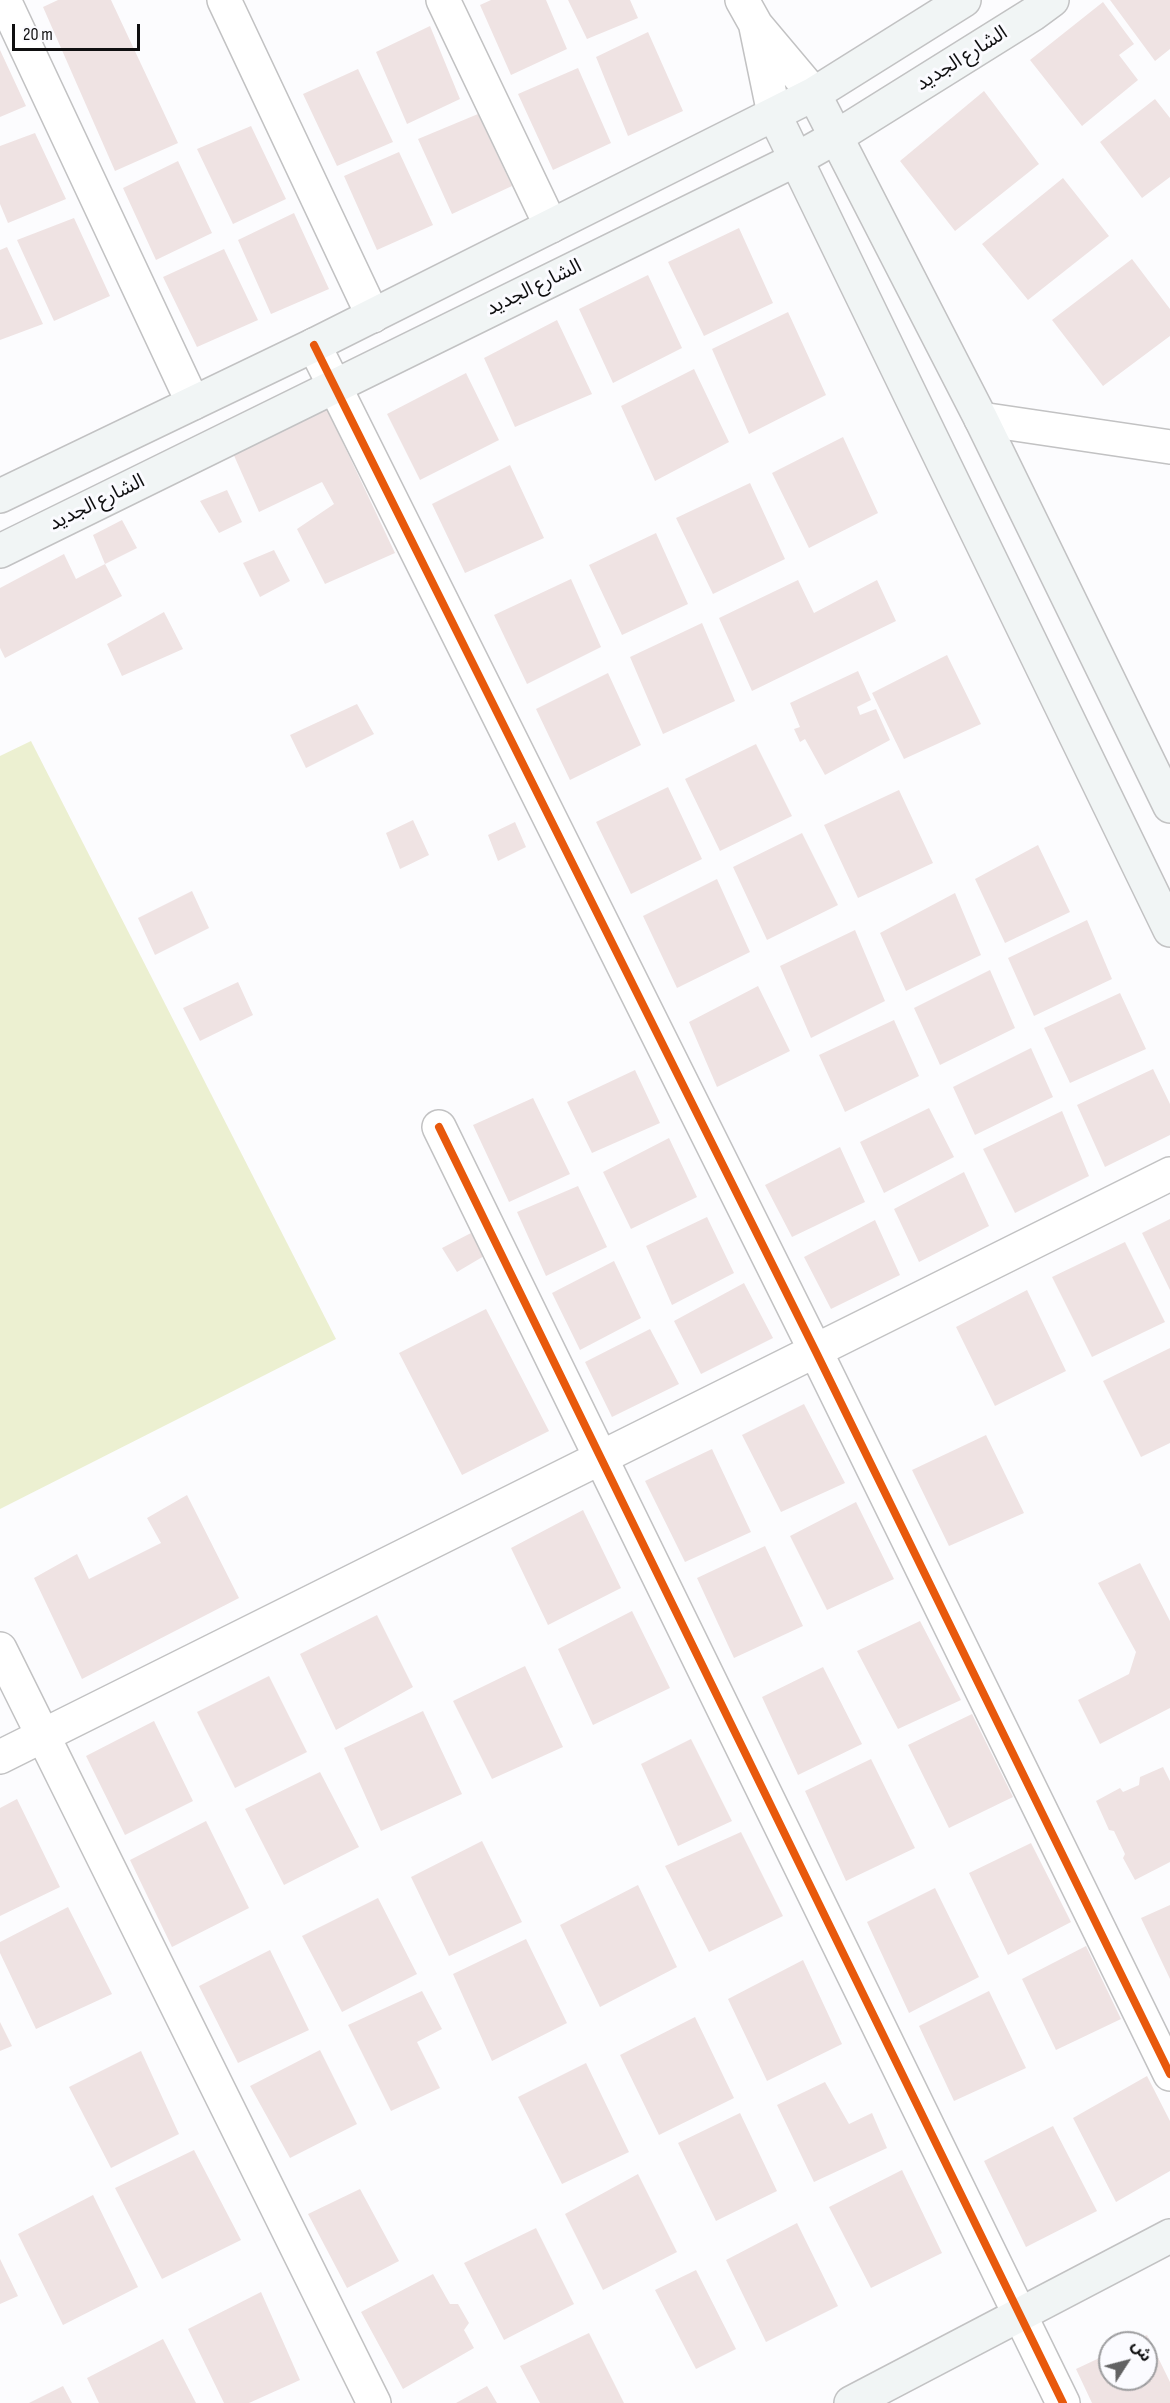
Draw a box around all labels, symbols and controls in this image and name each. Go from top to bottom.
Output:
scale bar [15,12,142,50]
street label: الشارع الجديد [912,21,1012,97]
text: 20 m [23,24,53,45]
street label: الشارع الجديد [482,255,586,321]
street label: الشارع الجديد [45,470,149,536]
north arrow [1098,2331,1158,2391]
text: ش [1127,2337,1155,2366]

